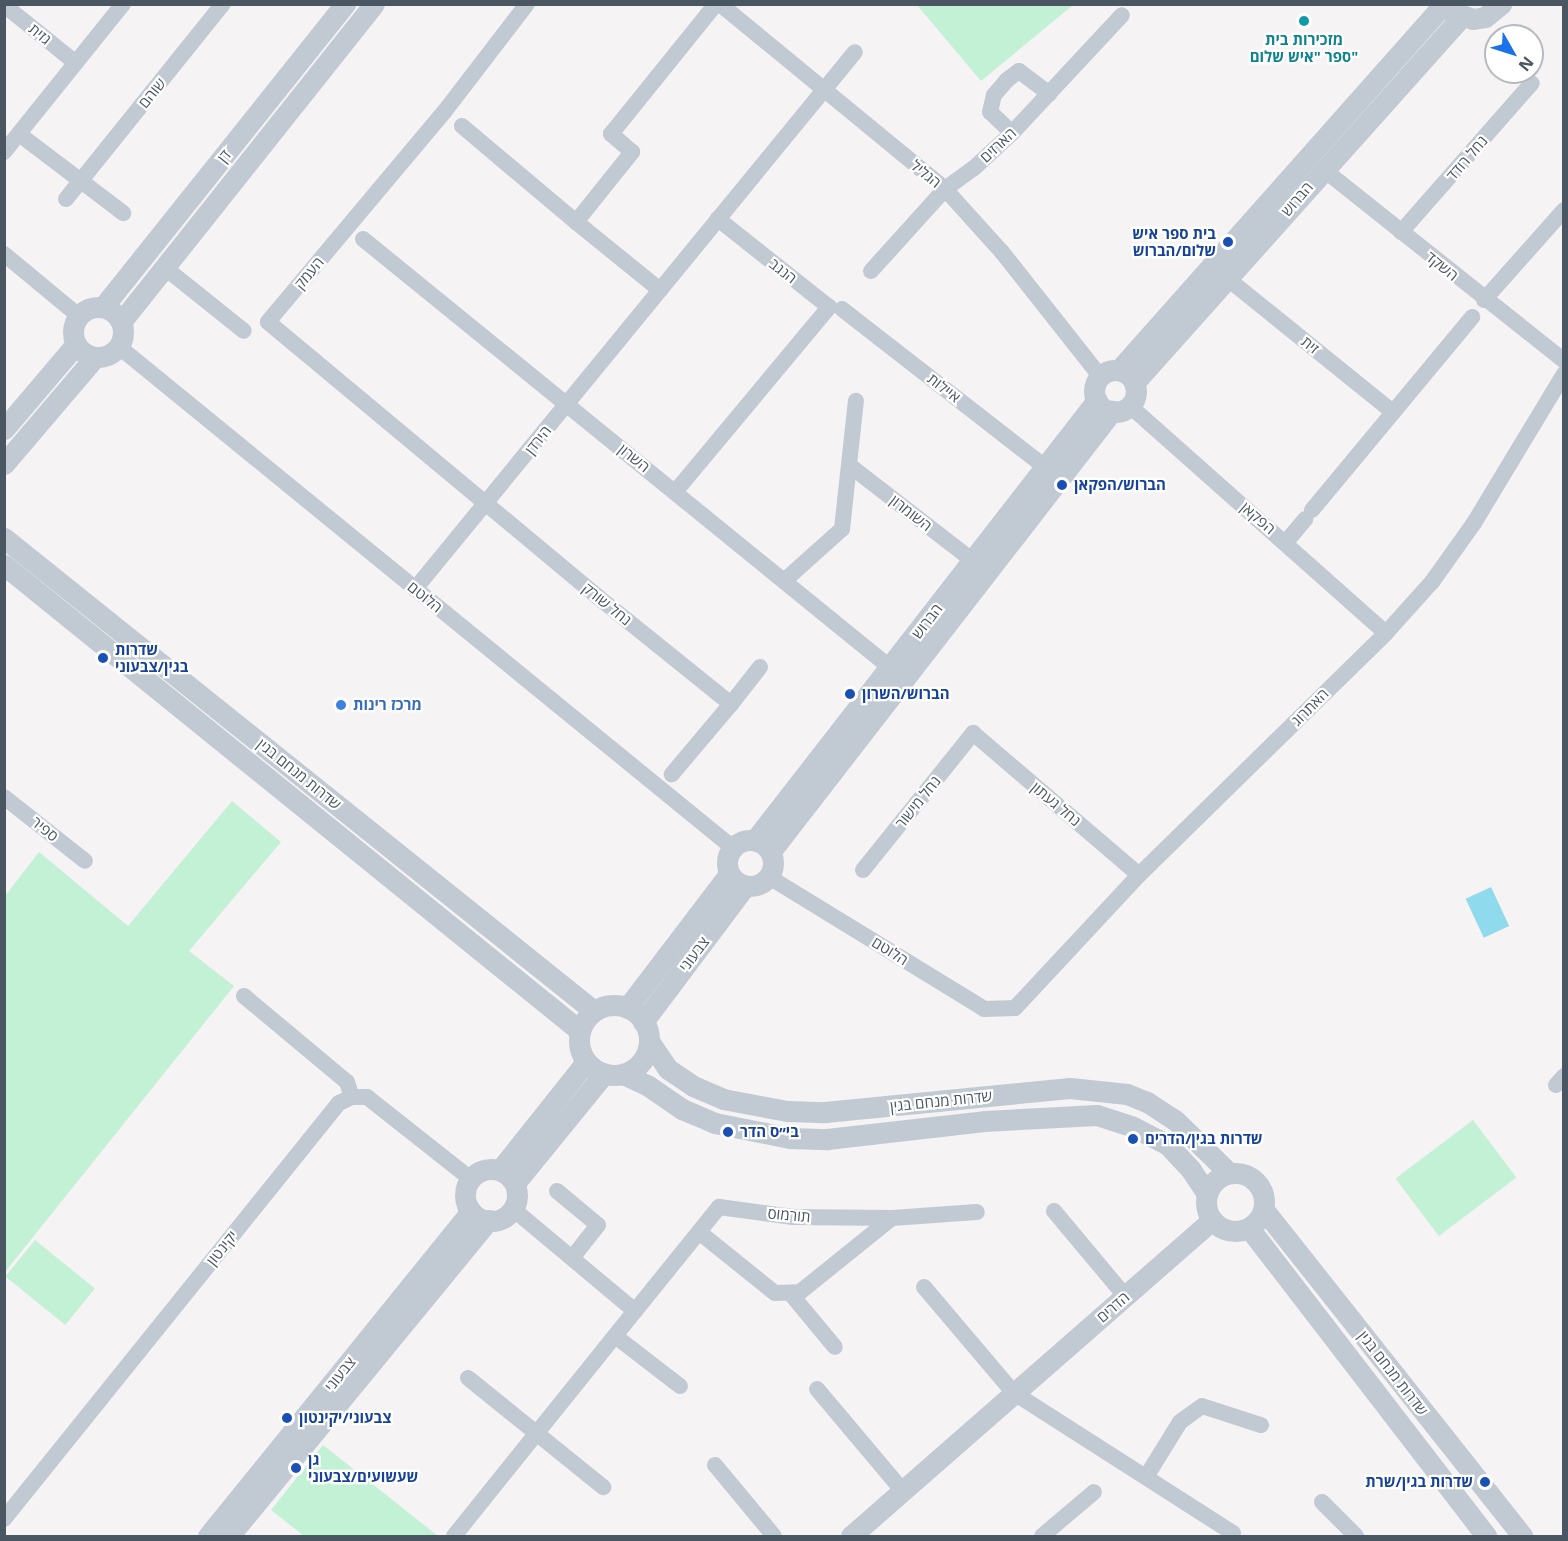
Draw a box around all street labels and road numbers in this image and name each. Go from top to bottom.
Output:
street label: גזית [25,20,55,48]
street label: שוהם [135,74,169,112]
street label: הארזים [976,124,1020,166]
street label: נחל רודד [1443,132,1491,184]
street label: דן [213,146,235,166]
street label: הגליל [907,156,945,192]
street label: הברוש [1277,178,1317,220]
street label: השקד [1422,248,1462,284]
street label: העמק [290,253,328,293]
street label: הנגב [766,255,800,287]
street label: זית [1298,333,1322,357]
street label: איילות [924,370,964,406]
street label: הירדן [521,422,555,458]
street label: השרון [615,440,653,476]
street label: השומרון [886,491,936,535]
street label: הפקאן [1237,498,1279,538]
street label: הלוטם [404,578,446,616]
street label: נחל שורק [579,579,635,629]
street label: הברוש [908,600,946,642]
street label: האתרוג [1288,685,1332,729]
street label: שדרות מנחם בגין [253,735,345,813]
street label: נחל מישור [892,772,944,832]
street label: נחל געתון [1028,778,1084,830]
street label: ספיר [28,813,62,845]
street label: צבעוני [675,933,713,975]
street label: הלוטם [869,933,911,969]
street label: שדרות מנחם בגין [889,1087,993,1115]
street label: תורמוס [767,1204,811,1226]
street label: יקינטון [203,1227,241,1269]
street label: הדרים [1093,1288,1133,1326]
street label: שדרות מנחם בגין [1354,1327,1432,1419]
street label: צבעוני [321,1353,359,1395]

